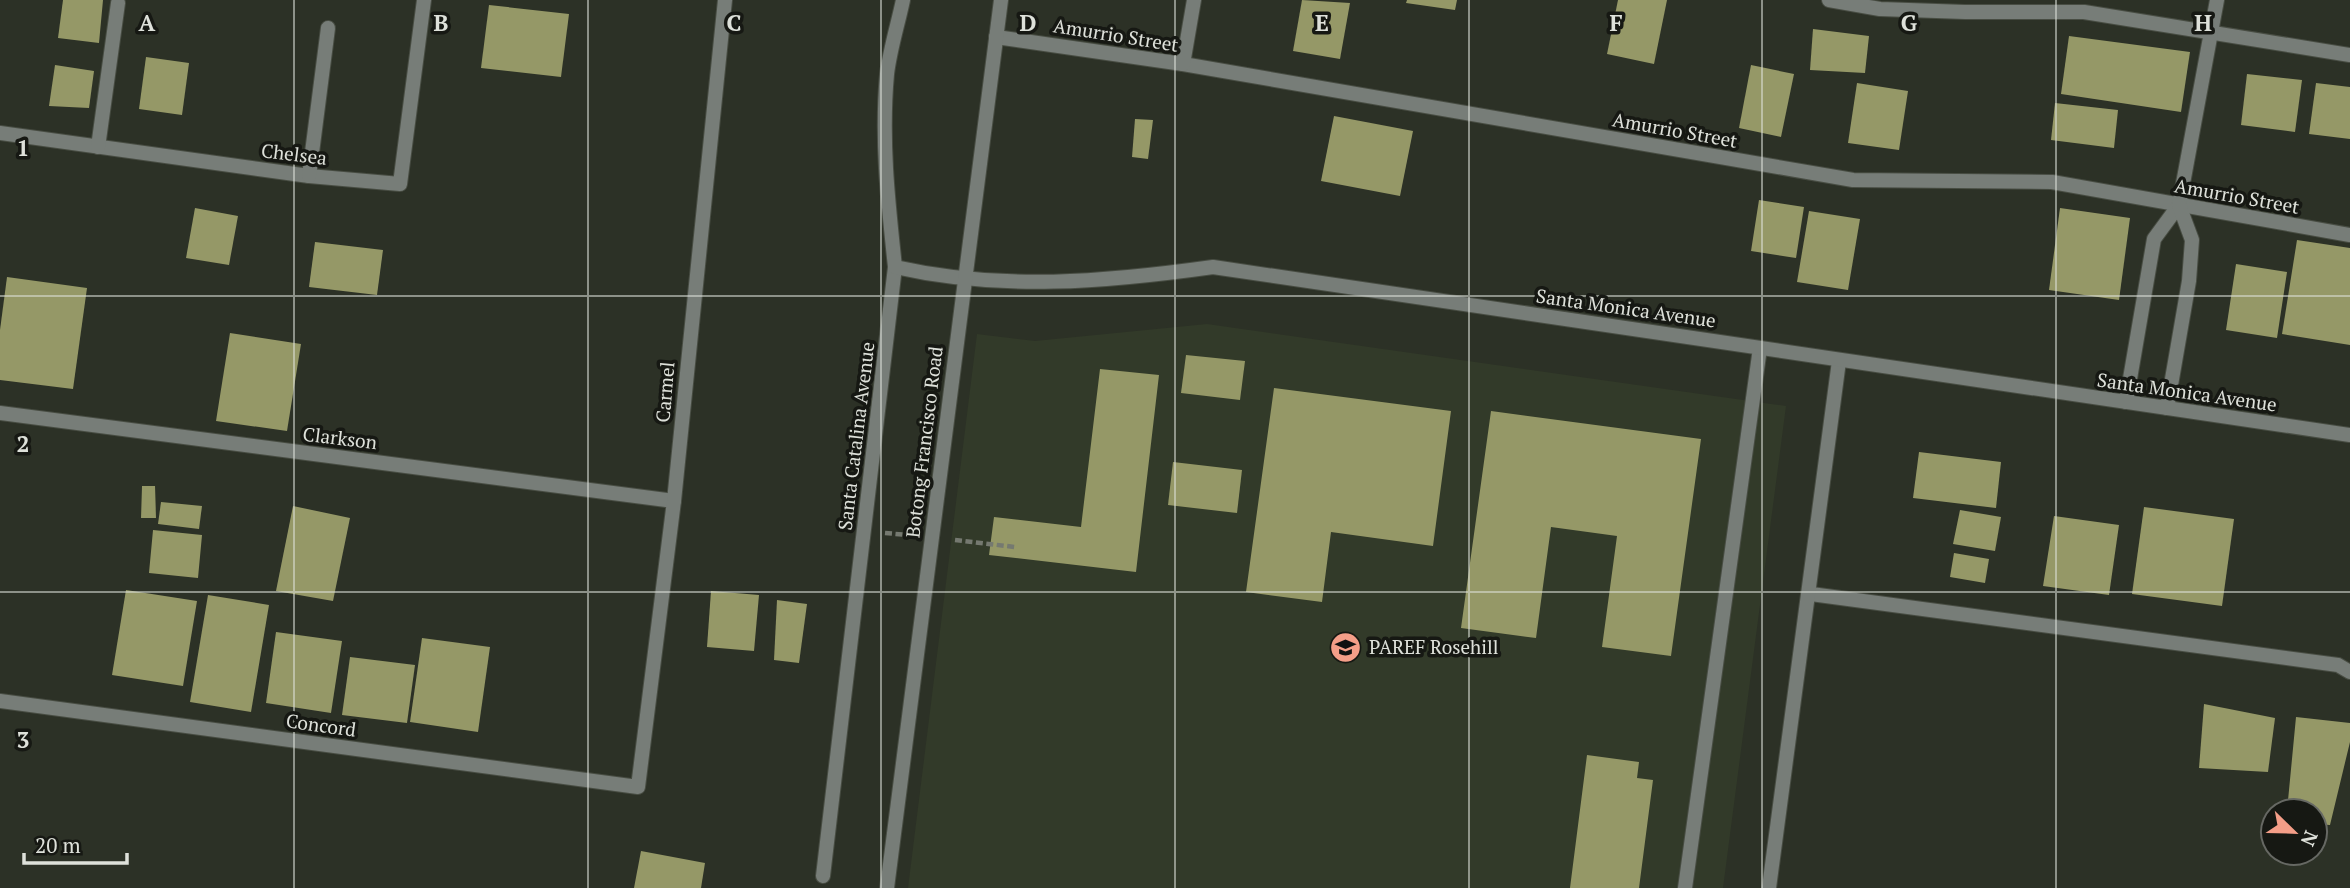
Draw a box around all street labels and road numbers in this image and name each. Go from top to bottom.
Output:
street label: Amurrio Street [1052,12,1180,57]
street label: Amurrio Street [1611,106,1740,153]
street label: Chelsea [260,137,329,170]
street label: Amurrio Street [2173,172,2302,219]
street label: Santa Monica Avenue [1535,283,1718,332]
street label: Santa Catalina Avenue [832,340,879,532]
street label: Botong Francisco Road [899,344,948,539]
street label: Carmel [649,361,680,423]
street label: Santa Monica Avenue [2096,367,2279,416]
street label: Clarkson [301,421,379,454]
street label: Concord [284,707,358,742]

